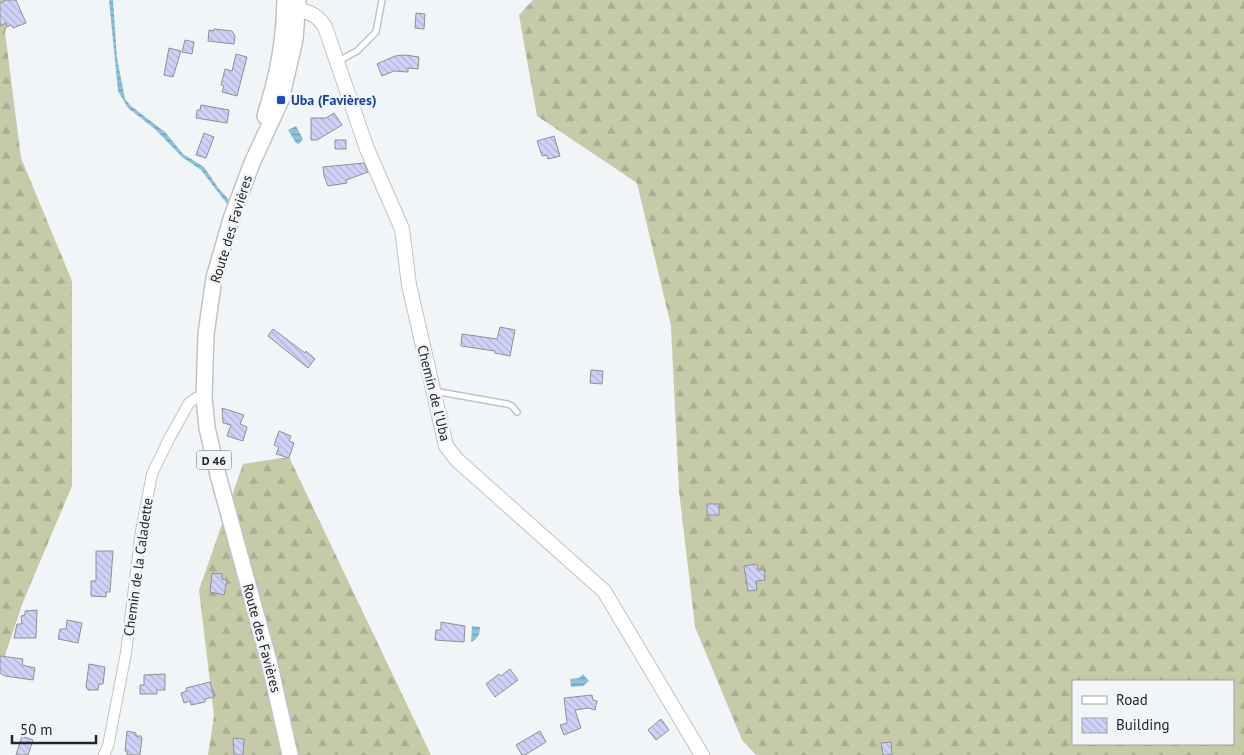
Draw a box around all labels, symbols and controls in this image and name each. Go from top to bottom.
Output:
place label: Uba (Favières) [291,91,376,109]
marker: Uba (Favières) [275,94,287,106]
street label: Route des Favières [206,173,256,285]
street label: Chemin de l'Uba [413,343,455,443]
road number: D 46 [196,450,232,470]
street label: Chemin de la Caladette [119,497,157,637]
street label: Route des Favières [239,582,285,695]
legend [1072,680,1234,745]
text: Road [1116,690,1148,709]
scale bar [12,712,96,744]
text: Building [1116,715,1170,734]
text: 50 m [20,720,53,739]

